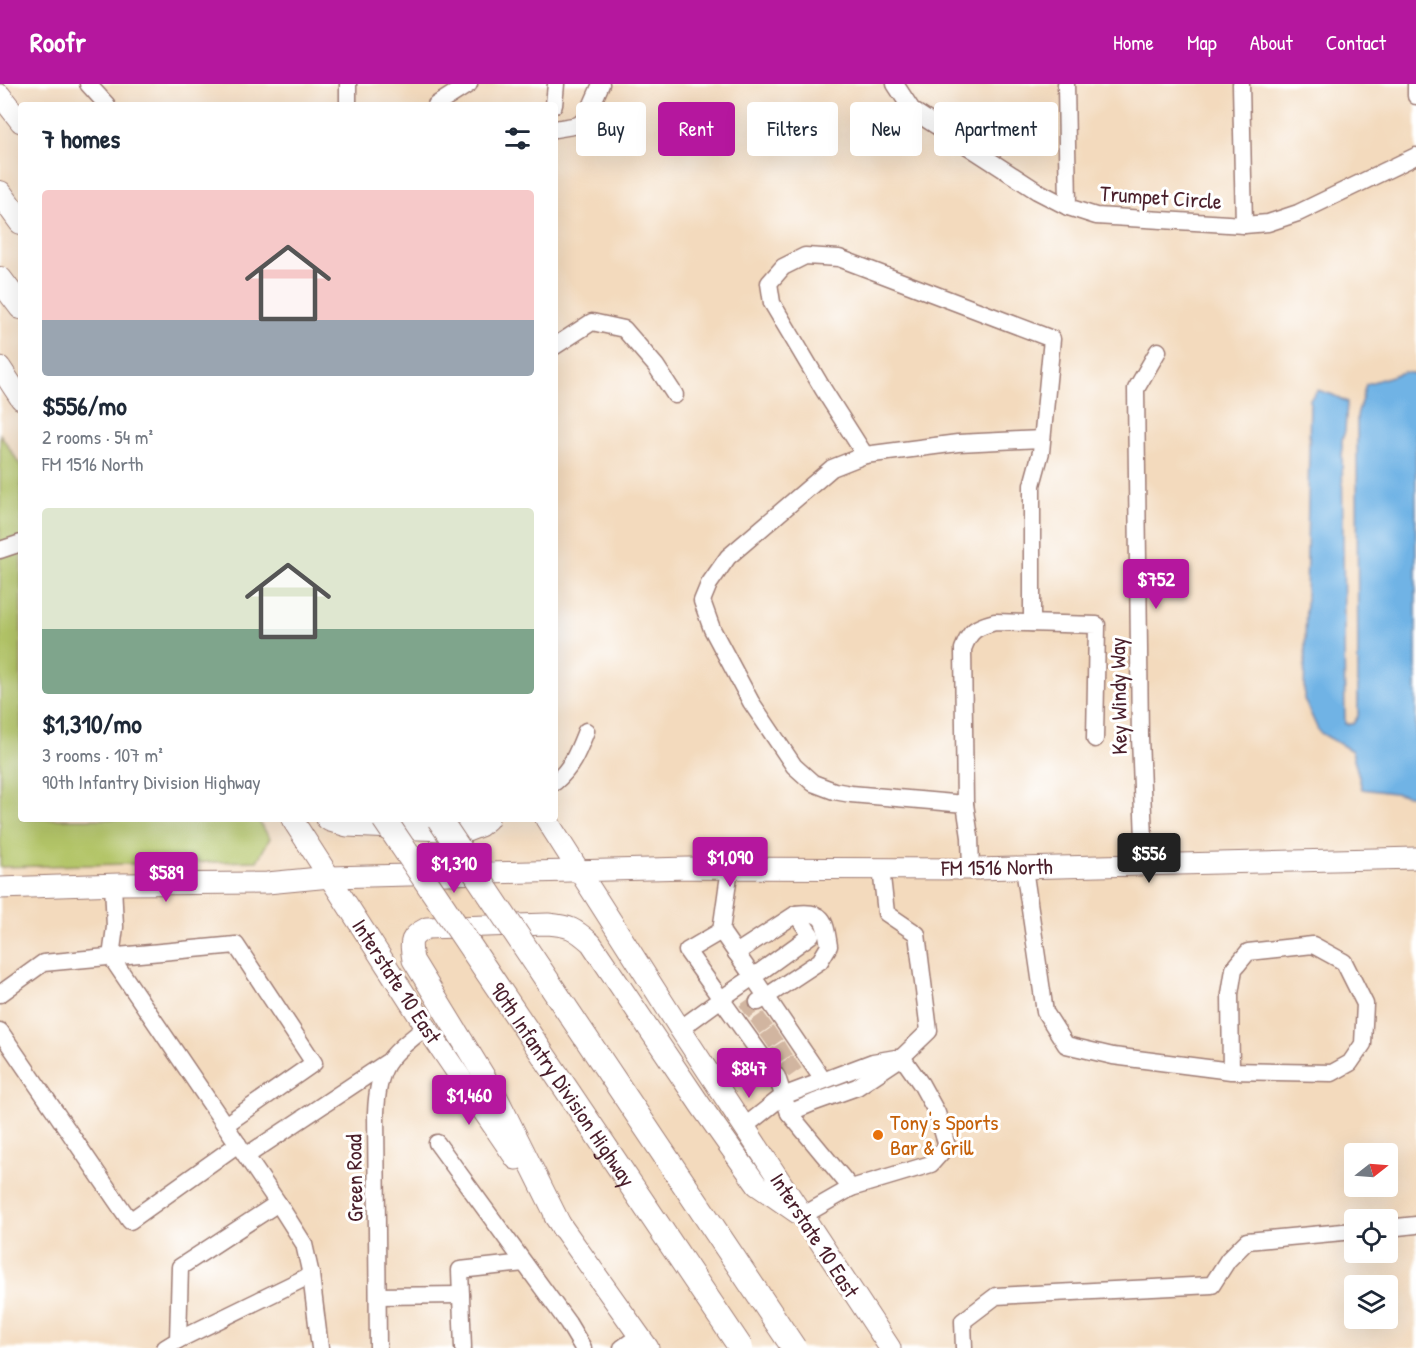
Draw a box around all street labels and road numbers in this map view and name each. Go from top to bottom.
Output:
street label: Trumpet Circle [1099,178,1223,216]
street label: Key Windy Way [1102,637,1134,755]
street label: FM 1516 North [940,851,1053,883]
street label: Interstate 10 East [345,913,449,1050]
street label: 90th Infantry Division Highway [483,976,643,1192]
street label: Green Road [338,1134,370,1222]
street label: Interstate 10 East [763,1167,867,1304]

